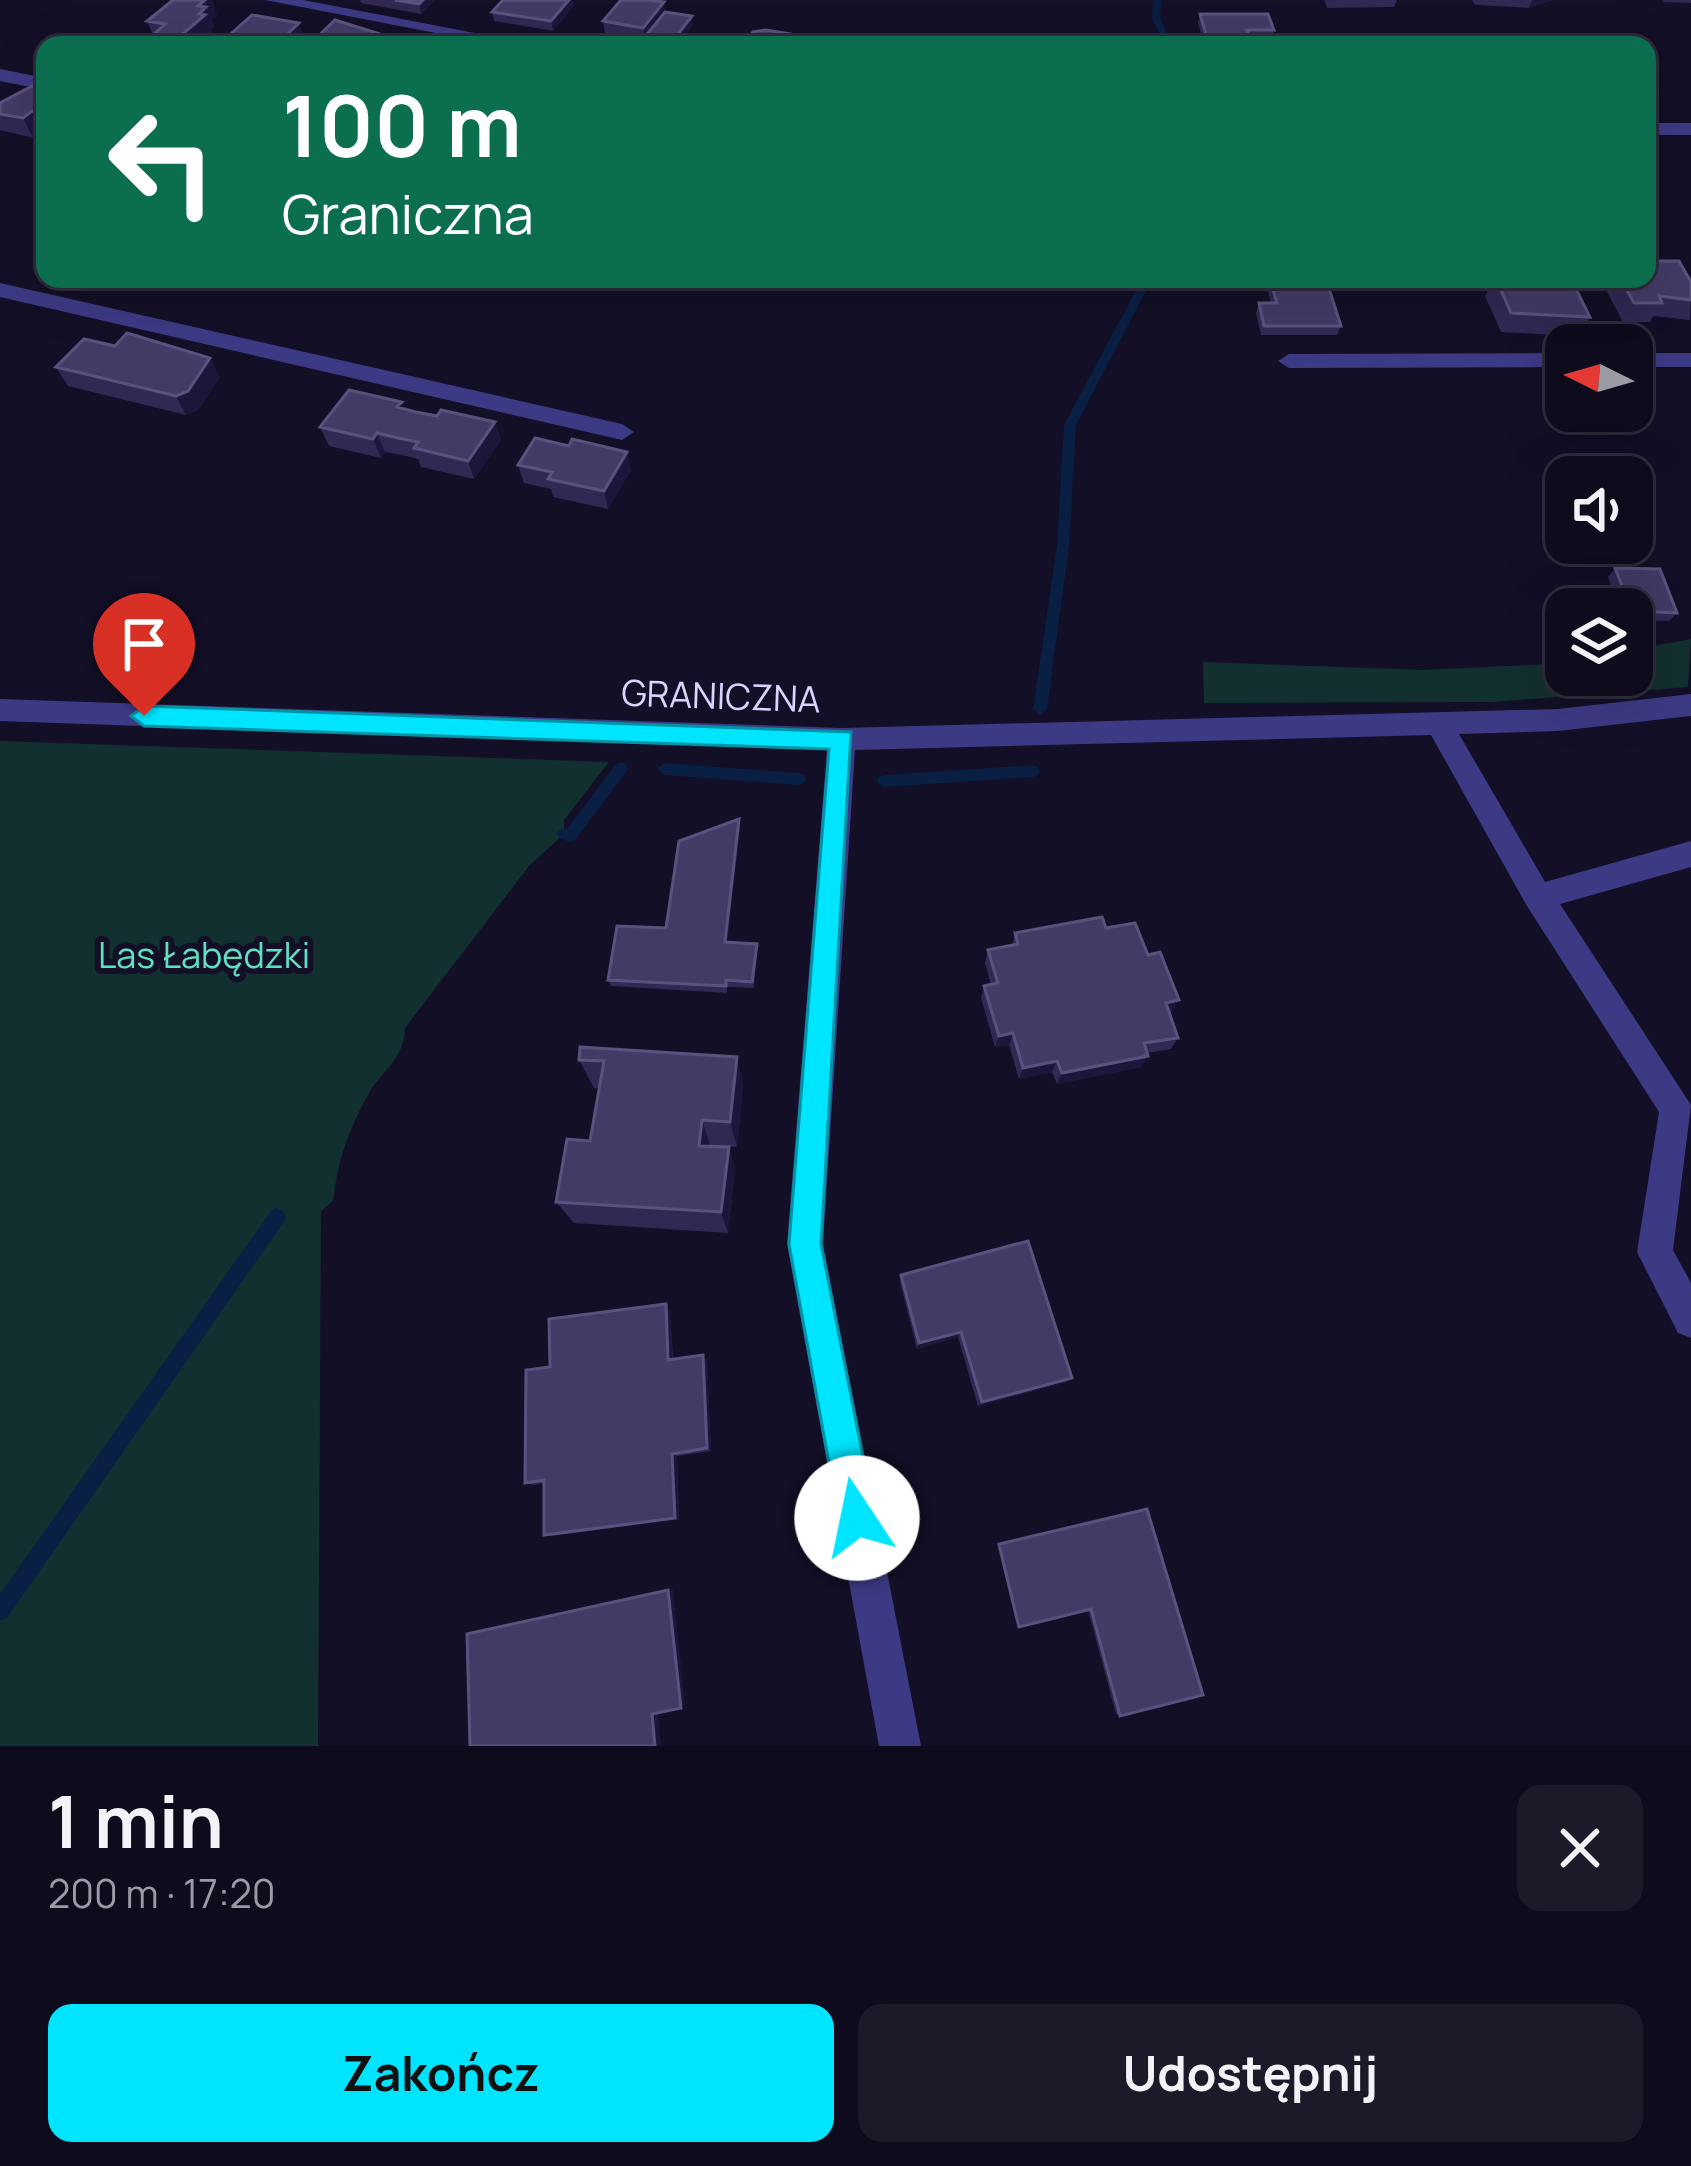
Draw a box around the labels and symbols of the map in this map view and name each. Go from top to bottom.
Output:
north arrow [1545,324,1653,432]
pin [93,593,195,716]
street label: GRANICZNA [621,668,822,723]
park label: Las Łabędzki [98,930,310,979]
position arrow [794,1455,920,1581]

